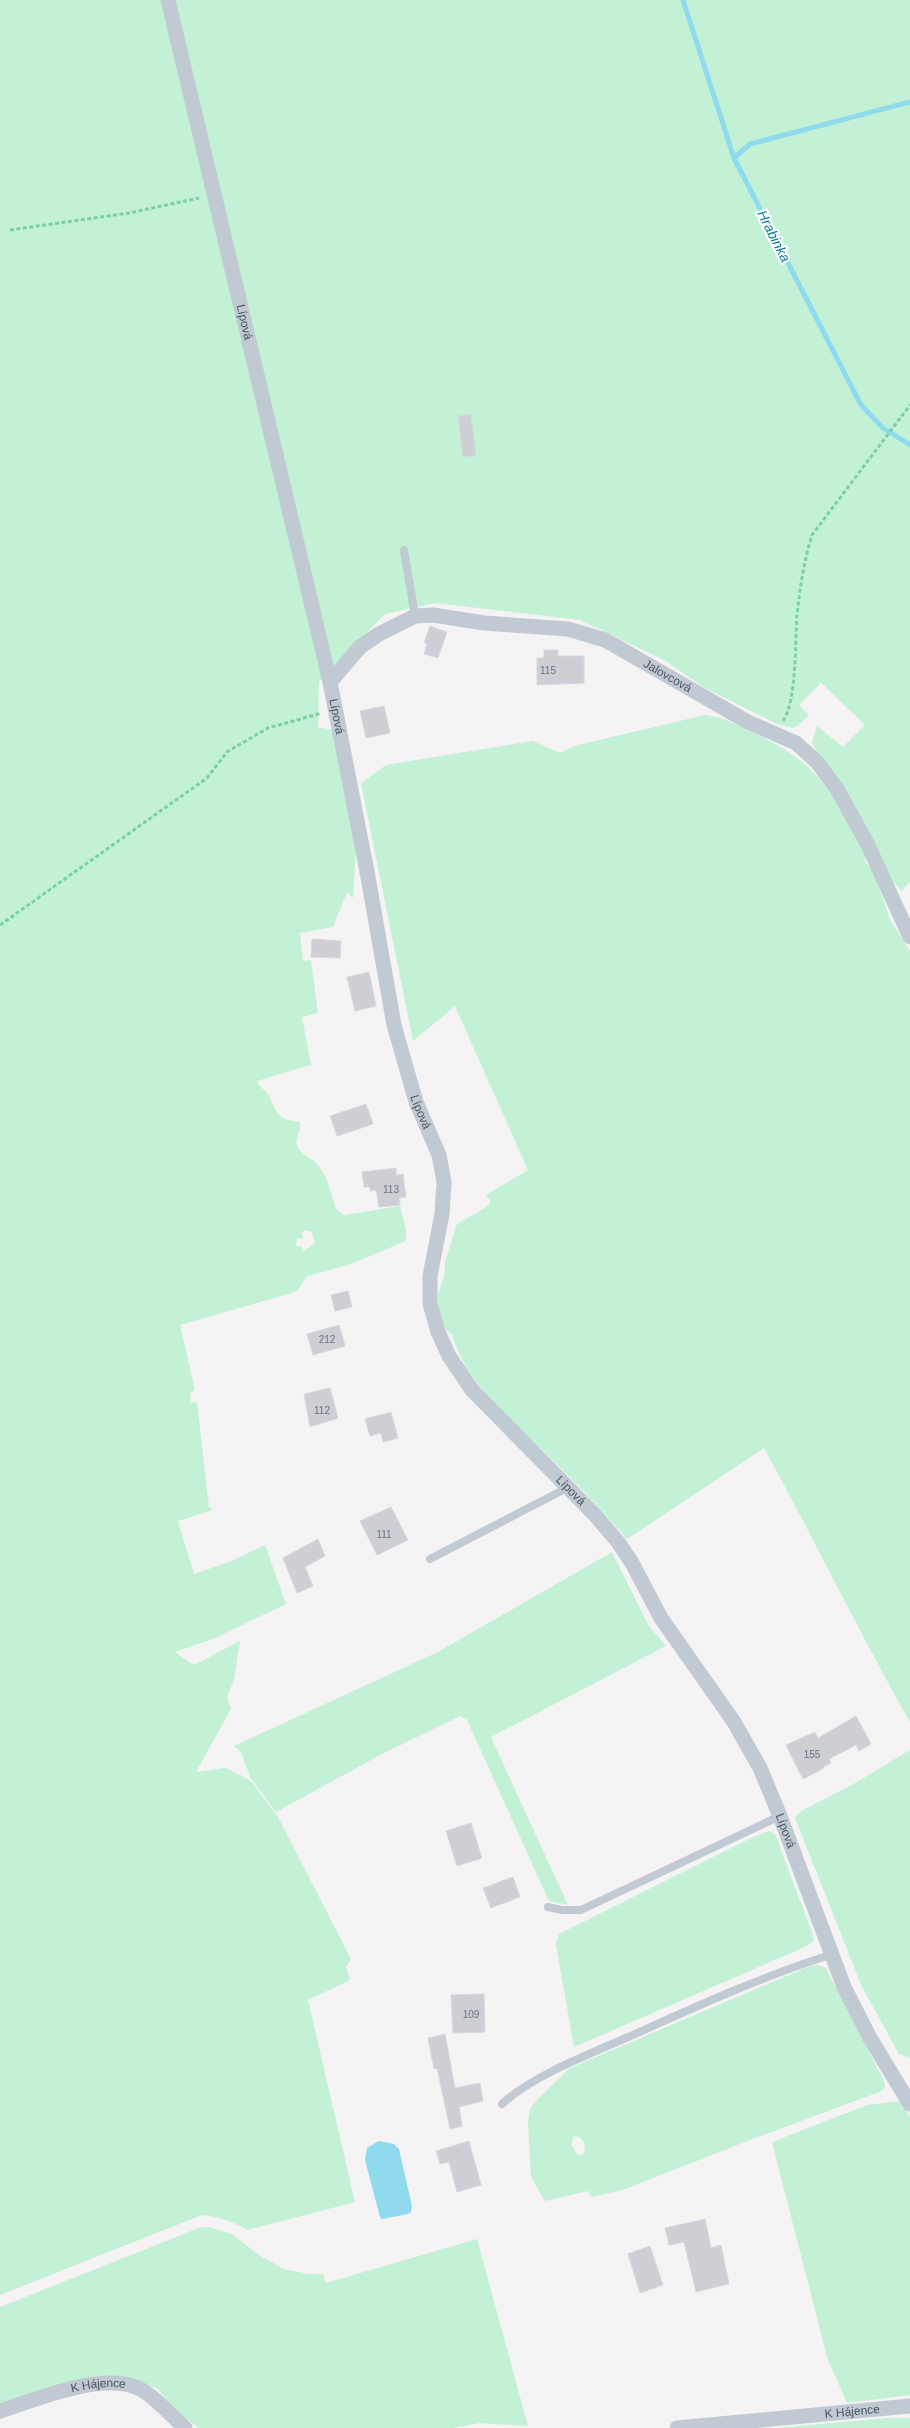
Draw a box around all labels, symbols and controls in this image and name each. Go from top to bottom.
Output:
water label: Hrabinka [754,207,794,265]
street label: Lípová [234,303,256,342]
street label: Jalovcová [641,657,695,695]
house number: 115 [540,665,556,676]
street label: Lípová [326,697,347,736]
street label: Lípová [407,1093,434,1132]
house number: 113 [383,1184,399,1195]
house number: 212 [319,1334,336,1345]
house number: 112 [314,1405,330,1416]
street label: Lípová [553,1473,589,1508]
house number: 111 [376,1529,392,1540]
house number: 155 [804,1749,821,1760]
street label: Lípová [773,1811,799,1850]
house number: 109 [463,2009,480,2020]
street label: K Hájence [69,2376,127,2395]
street label: K Hájence [824,2402,881,2421]

